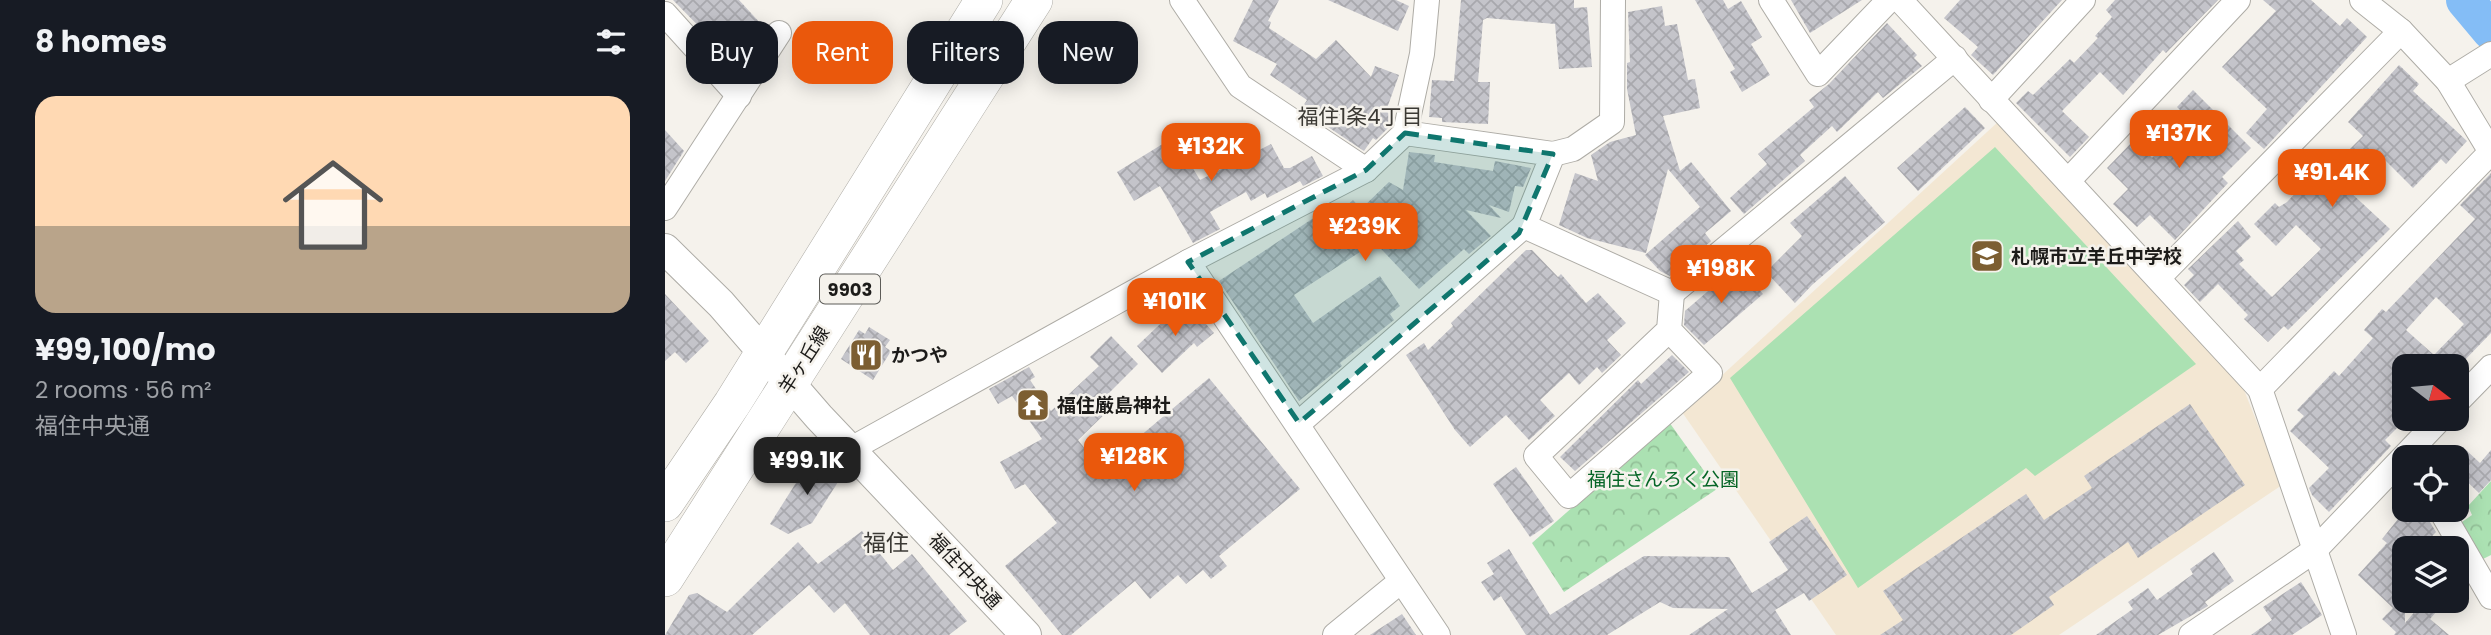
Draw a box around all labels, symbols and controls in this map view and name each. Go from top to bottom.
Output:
text: 8 homes [35,20,167,63]
chip: Buy [686,21,778,84]
chip: Rent [792,21,893,84]
chip: Filters [907,21,1024,84]
chip: New [1038,21,1138,84]
icon: filters [592,23,630,61]
district label: 福住1条4丁目 [1298,102,1422,131]
pin: ¥137K [2130,110,2228,170]
text: ¥137K [2146,117,2212,149]
pin: ¥132K [1162,124,1260,183]
text: ¥132K [1177,130,1245,162]
icon: home [270,142,396,268]
pin: ¥91.4K [2275,150,2389,209]
text: ¥91.4K [2294,156,2370,188]
pin: ¥239K [1316,204,1414,263]
text: ¥239K [1329,210,1401,242]
school or university icon: 札幌市立羊丘中学校 [1968,237,2006,275]
place label: 札幌市立羊丘中学校 [2011,243,2182,270]
pin: ¥198K [1672,246,1770,305]
text: ¥198K [1686,252,1756,284]
road number: 9903 [820,274,880,304]
pin: ¥101K [1126,278,1224,338]
text: ¥101K [1143,285,1207,317]
street label: 羊ヶ丘線 [772,321,836,399]
text: ¥99,100/mo [35,328,216,371]
restaurant icon: かつや [847,336,885,374]
place label: かつや [891,342,948,369]
north arrow [2392,354,2469,430]
map controls [2392,354,2469,613]
text: 2 rooms · 56 m² [35,374,212,406]
temple icon: 福住厳島神社 [1014,386,1052,424]
place label: 福住厳島神社 [1057,392,1171,419]
text: 福住中央通 [35,410,150,442]
pin: ¥128K [1085,434,1183,493]
pin: ¥99.1K [750,438,864,497]
text: ¥128K [1100,440,1168,472]
text: ¥99.1K [770,444,844,476]
button: locate [2392,445,2469,522]
park label: 福住さんろく公園 [1587,466,1739,493]
district label: 福住 [863,527,909,559]
street label: 福住中央通 [923,527,1007,615]
button: layers [2392,536,2469,613]

